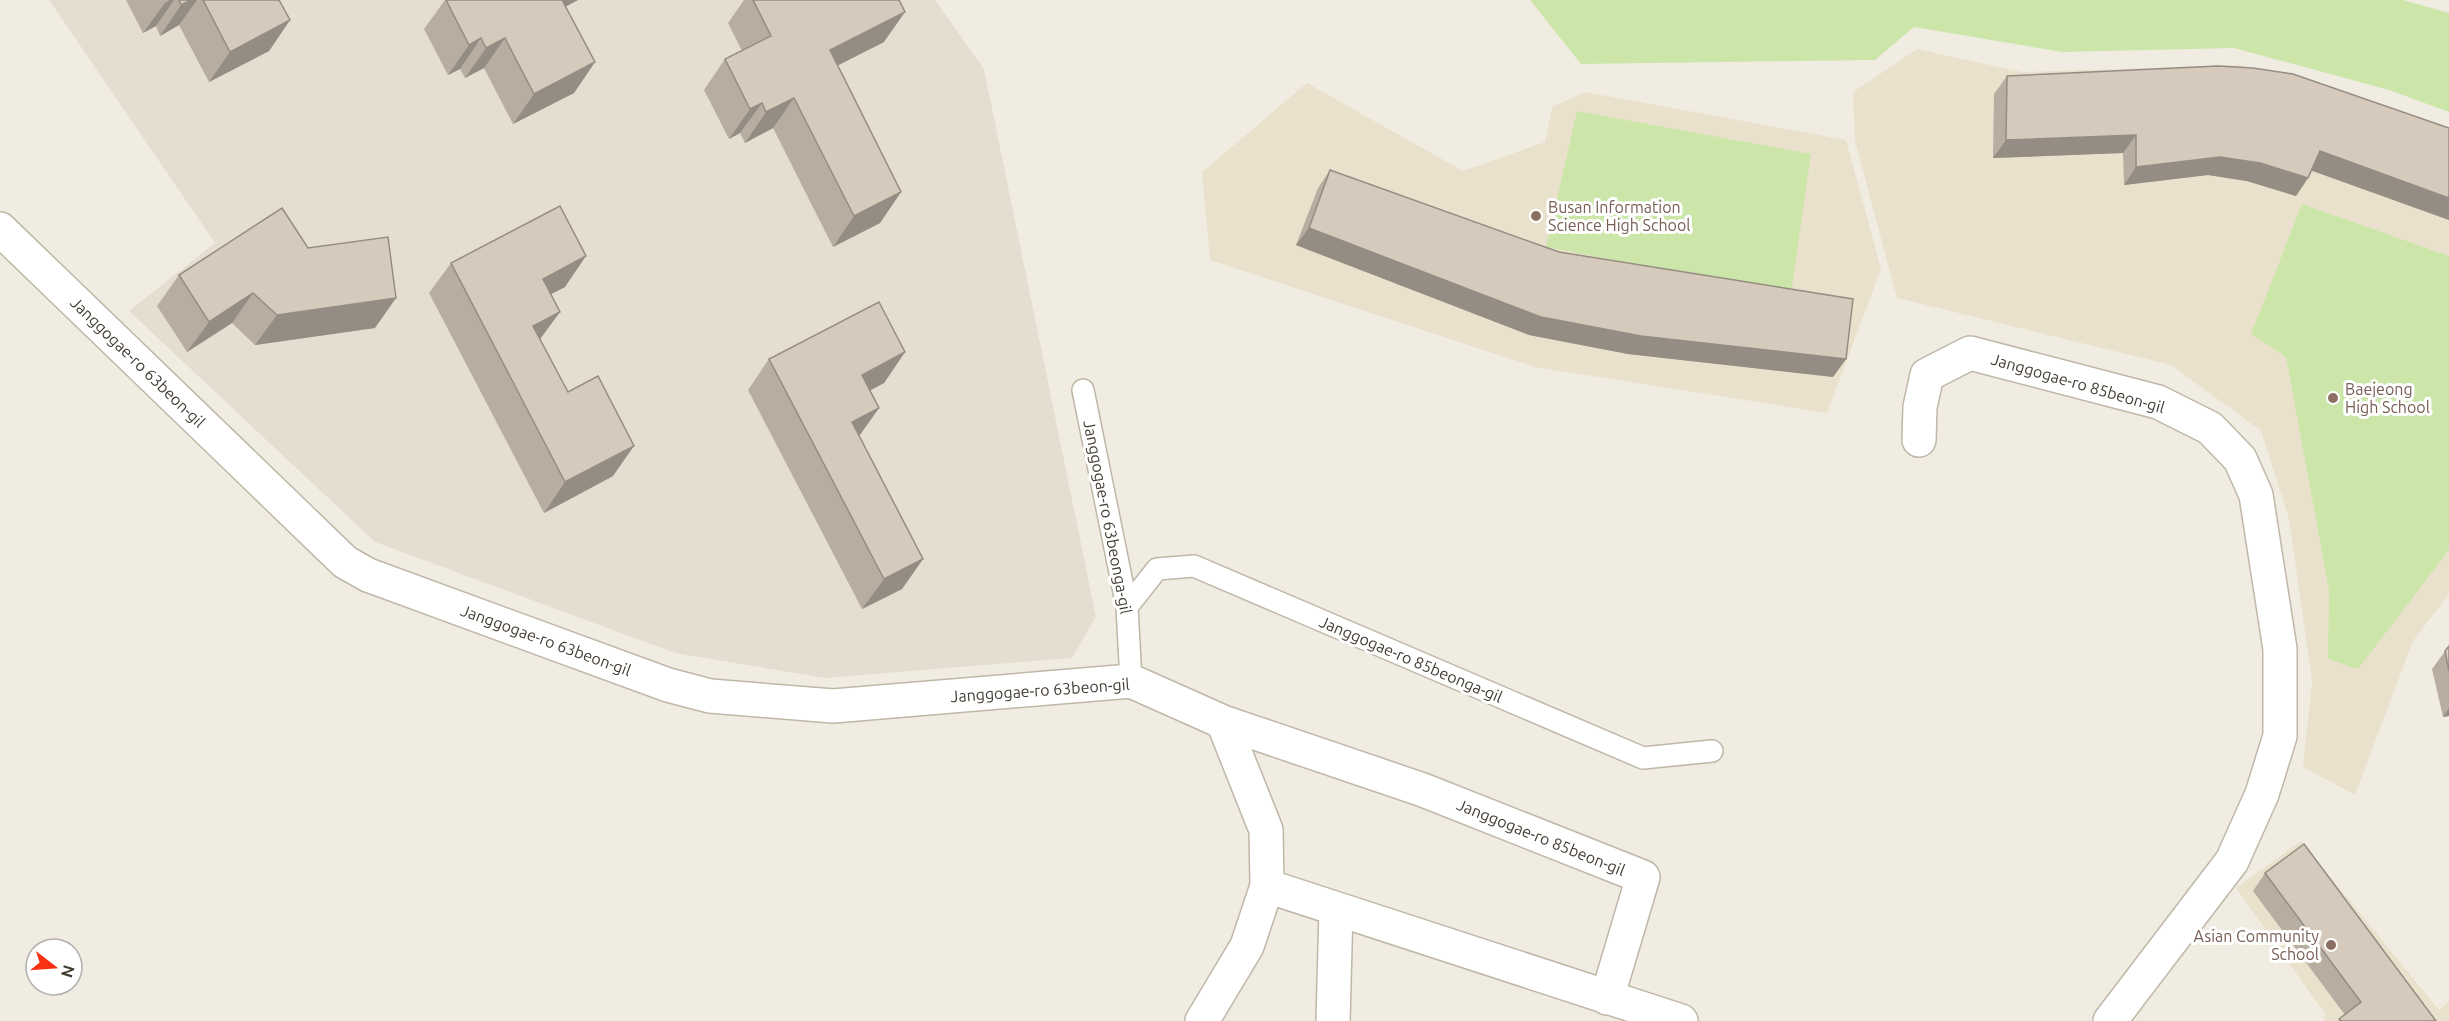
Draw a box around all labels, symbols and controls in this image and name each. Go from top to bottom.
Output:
place label: Busan Information Science High School [1548,198,1690,234]
marker: Busan Information Science High School [1529,209,1543,223]
street label: Janggogae-ro 63beon-gil [67,293,209,431]
street label: Janggogae-ro 85beon-gil [1989,350,2167,416]
place label: Baejeong High School [2345,380,2430,416]
marker: Baejeong High School [2326,391,2340,405]
street label: Janggogae-ro 63beonga-gil [1080,419,1136,615]
street label: Janggogae-ro 63beon-gil [459,601,633,679]
street label: Janggogae-ro 85beonga-gil [1317,612,1505,706]
street label: Janggogae-ro 63beon-gil [950,675,1130,705]
street label: Janggogae-ro 85beon-gil [1454,795,1628,879]
place label: Asian Community School [2194,927,2319,963]
north arrow [24,937,84,997]
marker: Asian Community School [2324,938,2338,952]
text: N [58,963,79,980]

